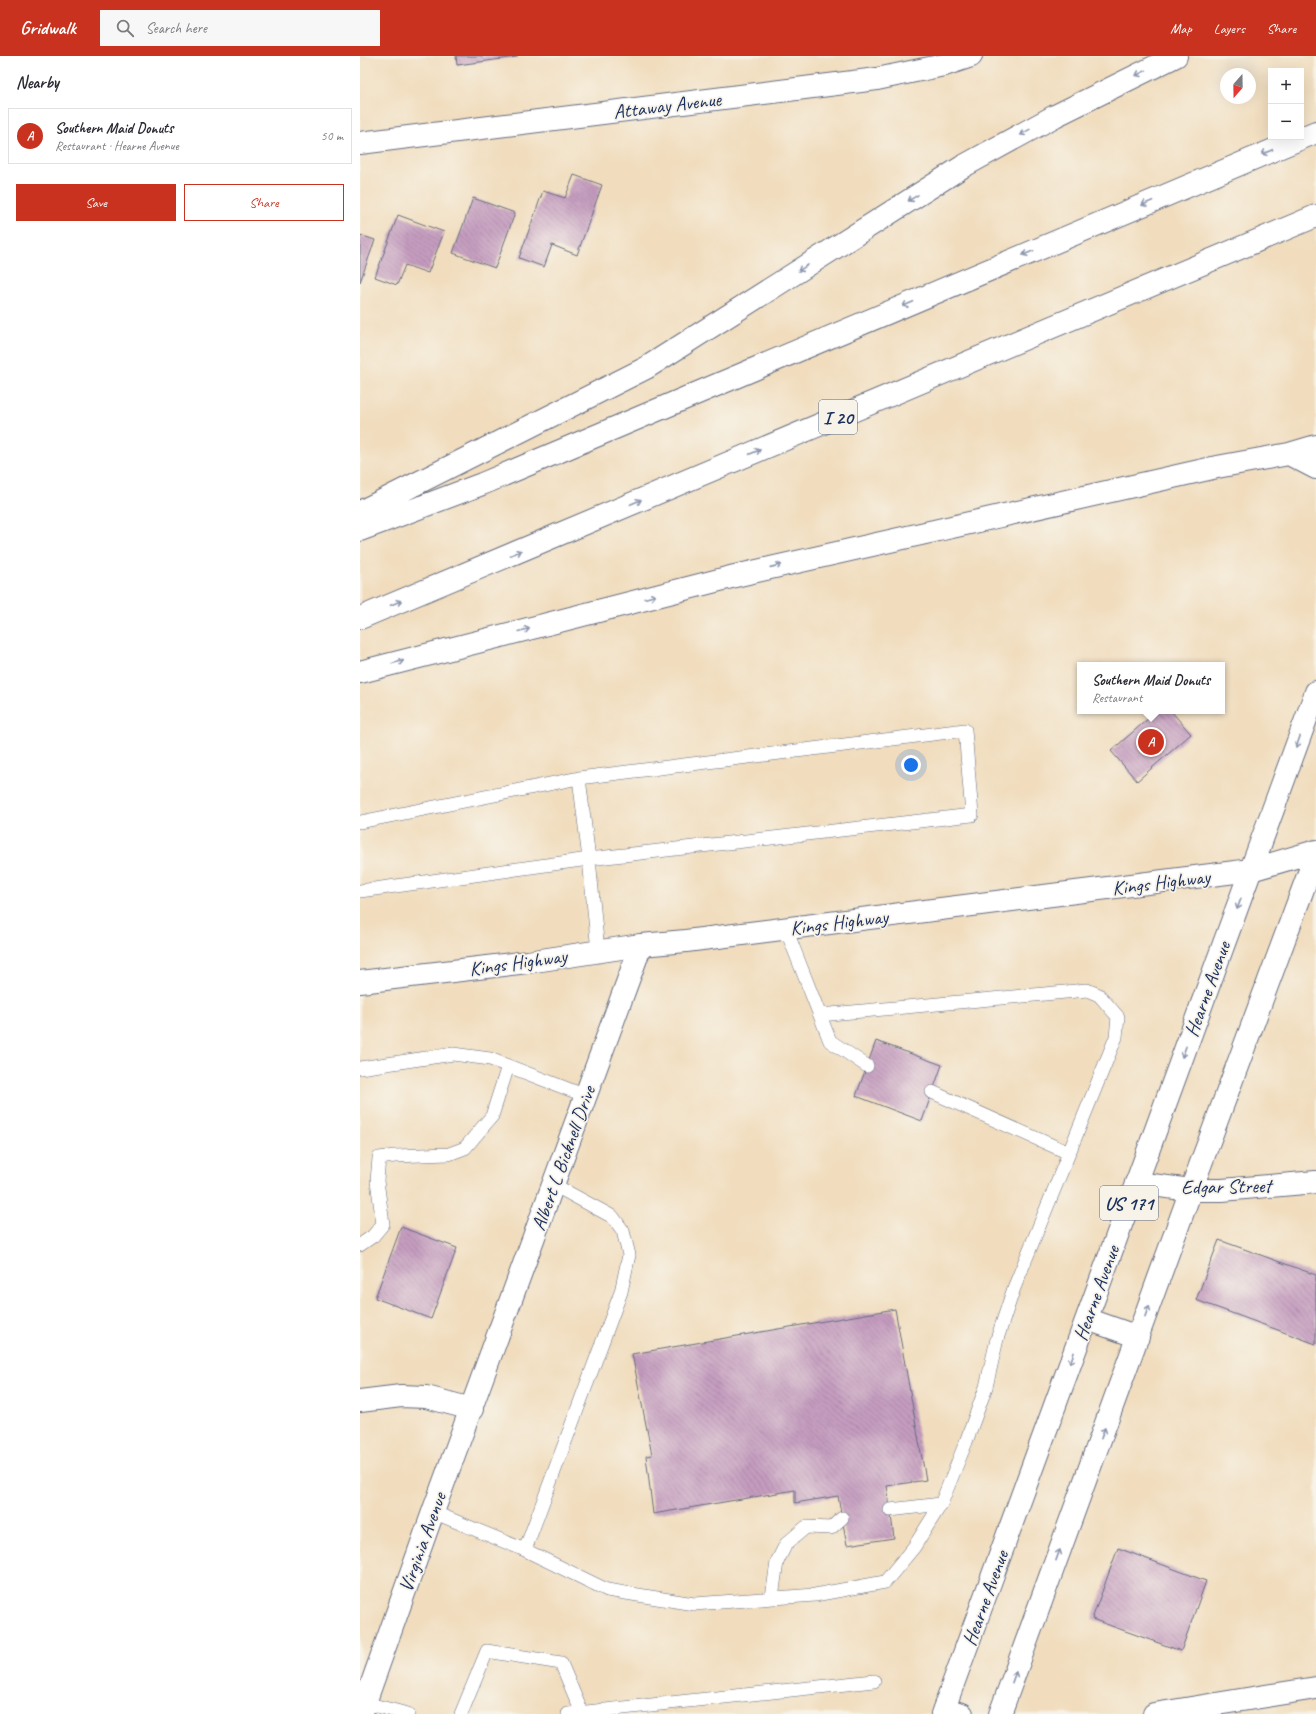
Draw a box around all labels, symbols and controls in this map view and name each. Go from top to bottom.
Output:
search box [100,10,380,46]
text: Gridwalk [20,16,76,40]
icon: search [114,17,136,39]
text: Search here [146,19,207,38]
text: Map [1170,20,1192,37]
text: Layers [1214,20,1245,37]
text: Share [1267,20,1296,37]
north arrow [1220,68,1256,104]
map controls [1268,68,1304,140]
button: + [1268,68,1304,104]
one-way arrow [1135,70,1147,77]
text: Nearby [16,72,59,93]
street label: Attaway Avenue [612,86,724,124]
button: − [1268,104,1304,140]
text: Southern Maid Donuts [55,119,173,138]
text: A [27,128,33,144]
text: 50 m [321,128,343,144]
one-way arrow [1019,129,1031,137]
text: Restaurant · Hearne Avenue [55,138,179,154]
one-way arrow [1262,149,1274,156]
button: Save [16,184,176,221]
button: Share [184,184,344,221]
one-way arrow [908,194,919,202]
one-way arrow [1142,199,1154,207]
one-way arrow [1022,250,1034,258]
one-way arrow [798,264,809,272]
one-way arrow [902,301,914,308]
road number: I 20 [819,400,857,434]
one-way arrow [749,448,761,455]
one-way arrow [629,498,641,506]
one-way arrow [509,549,521,556]
one-way arrow [769,562,782,570]
one-way arrow [643,593,656,601]
one-way arrow [389,599,401,607]
one-way arrow [517,625,530,633]
one-way arrow [391,658,404,665]
popup [1077,662,1225,714]
text: Southern Maid Donuts [1092,671,1210,690]
text: Restaurant [1092,690,1142,706]
pin: A [1138,727,1164,757]
one-way arrow [1293,736,1301,748]
your location [901,755,921,775]
street label: Kings Highway [1111,864,1213,901]
one-way arrow [1234,897,1242,909]
street label: Kings Highway [789,904,891,941]
street label: Hearne Avenue [1179,937,1237,1040]
street label: Kings Highway [468,943,571,982]
one-way arrow [1180,1046,1188,1058]
street label: Albert L Bicknell Drive [526,1081,602,1234]
street label: Edgar Street [1181,1173,1275,1200]
road number: US 171 [1100,1186,1158,1220]
street label: Hearne Avenue [1068,1241,1126,1344]
one-way arrow [1144,1305,1152,1317]
one-way arrow [1068,1352,1076,1364]
one-way arrow [1099,1428,1107,1440]
street label: Virginia Avenue [393,1488,452,1595]
street label: Hearne Avenue [957,1546,1015,1649]
one-way arrow [1055,1550,1063,1562]
one-way arrow [1010,1672,1018,1684]

